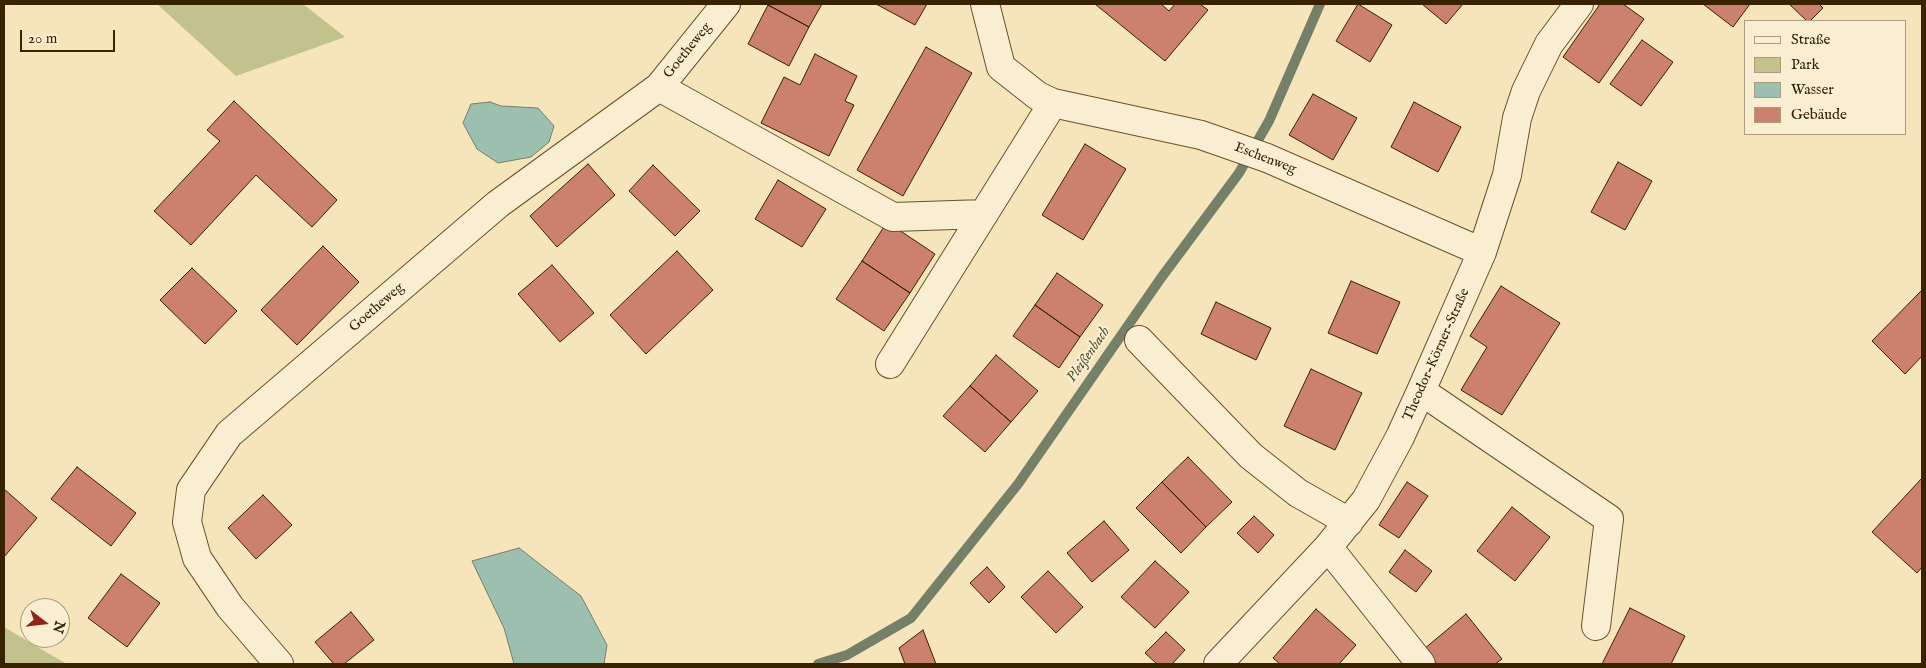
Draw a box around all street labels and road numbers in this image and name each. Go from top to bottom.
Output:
street label: Goetheweg [660,20,716,82]
street label: Eschenweg [1232,140,1298,178]
street label: Goetheweg [346,280,408,336]
street label: Theodor-Körner-Straße [1400,286,1474,424]

